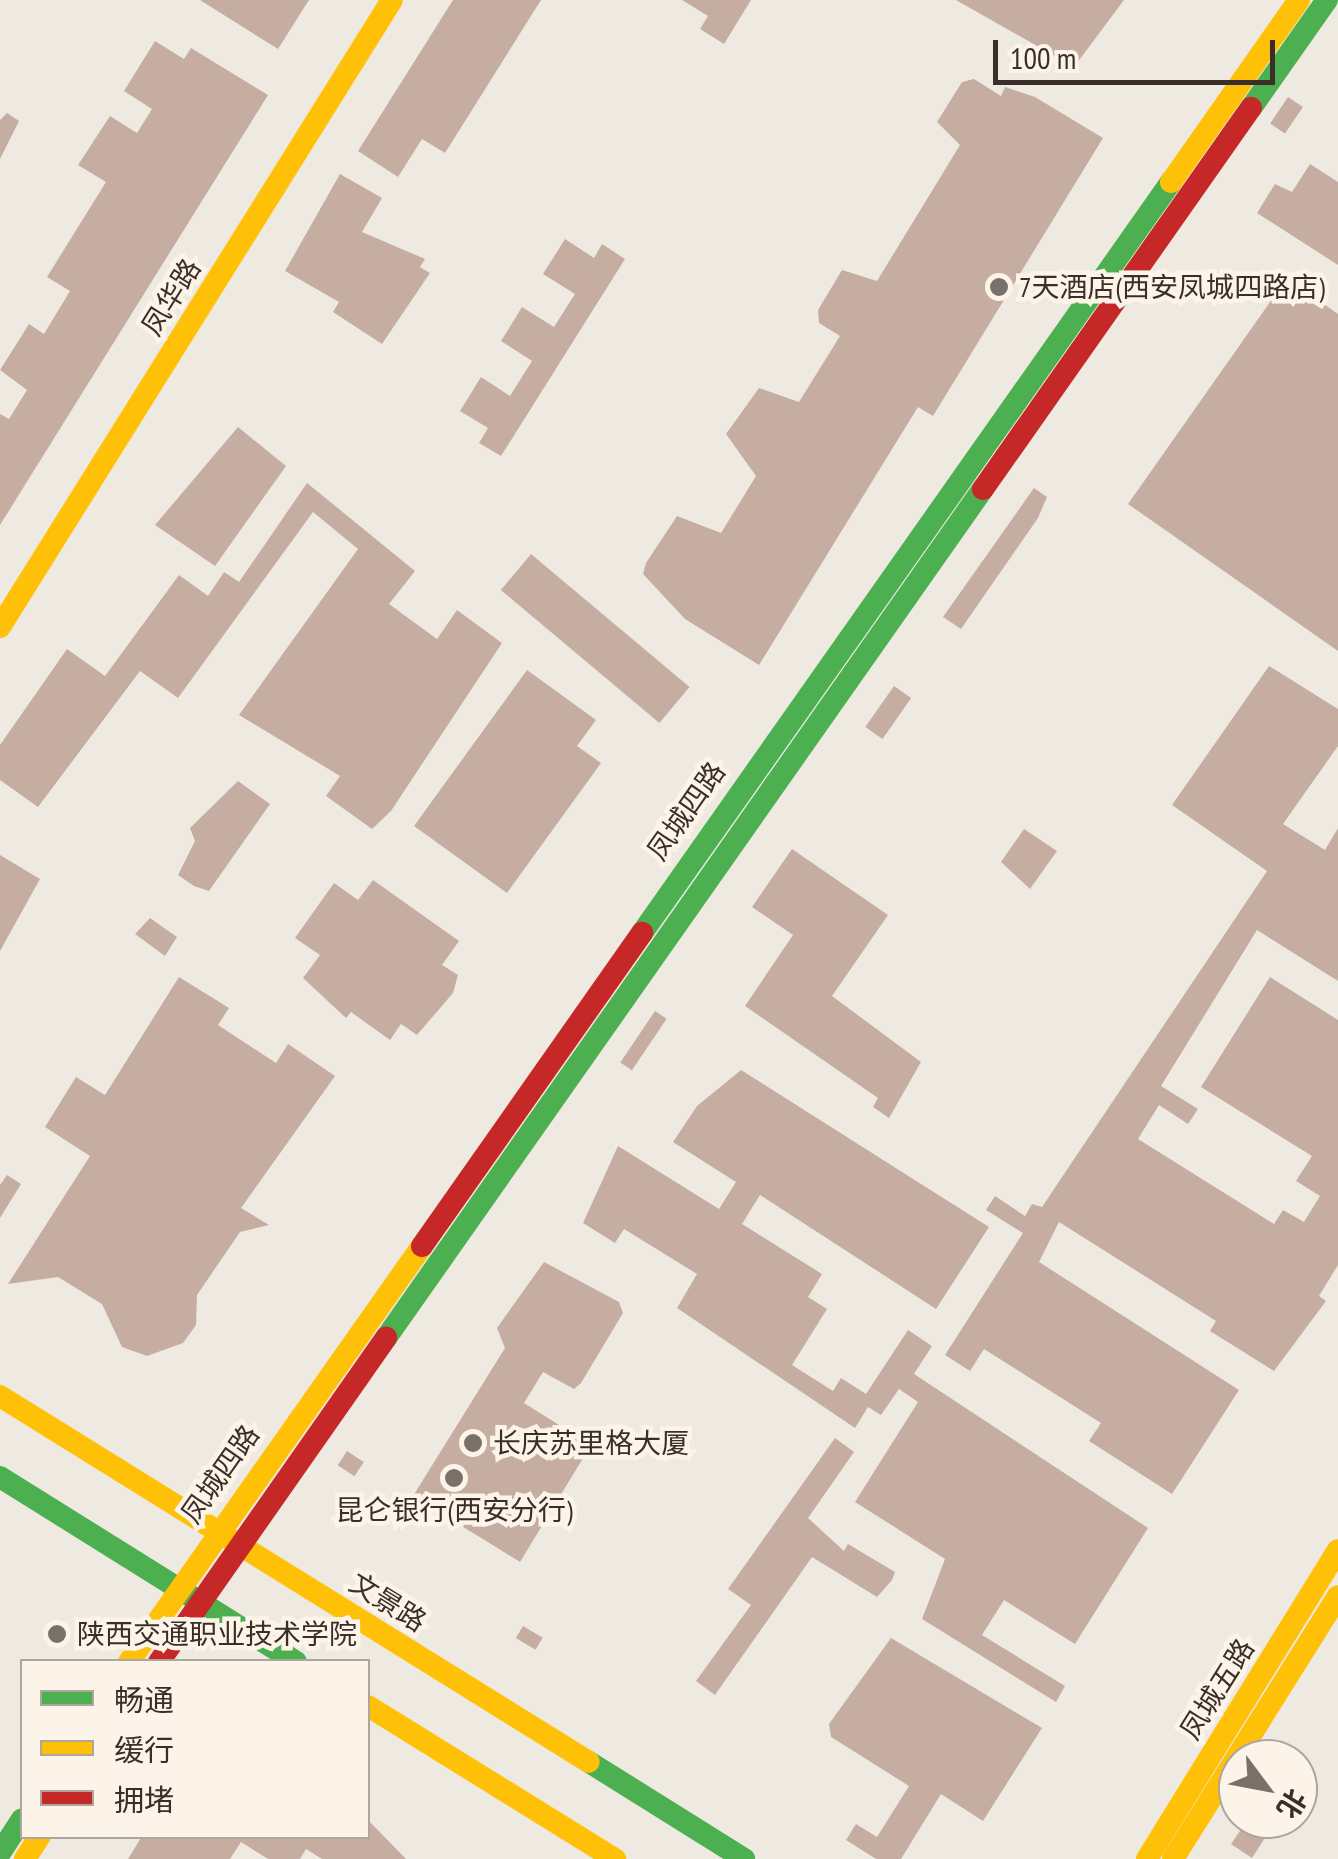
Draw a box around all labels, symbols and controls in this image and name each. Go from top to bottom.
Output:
scale bar [998,20,1280,82]
text: 100 m [1010,38,1076,77]
street label: 凤华路 [134,252,208,342]
place label: 7天酒店(西安凤城四路店) [1019,270,1325,304]
marker: 7天酒店(西安凤城四路店) [988,276,1010,298]
street label: 凤城四路 [640,755,732,867]
street label: 凤城四路 [174,1418,266,1530]
place label: 长庆苏里格大厦 [493,1426,689,1460]
marker: 长庆苏里格大厦 [462,1432,484,1454]
marker: 昆仑银行(西安分行) [443,1467,465,1489]
place label: 昆仑银行(西安分行) [335,1493,573,1527]
street label: 文景路 [343,1565,433,1639]
place label: 陕西交通职业技术学院 [77,1617,357,1651]
marker: 陕西交通职业技术学院 [46,1623,68,1645]
street label: 凤城五路 [1173,1633,1261,1745]
legend [20,1659,370,1839]
text: 畅通 [114,1680,174,1719]
text: 缓行 [114,1730,174,1769]
north arrow [1218,1739,1318,1839]
text: 拥堵 [114,1780,174,1819]
text: 北 [1269,1782,1315,1826]

